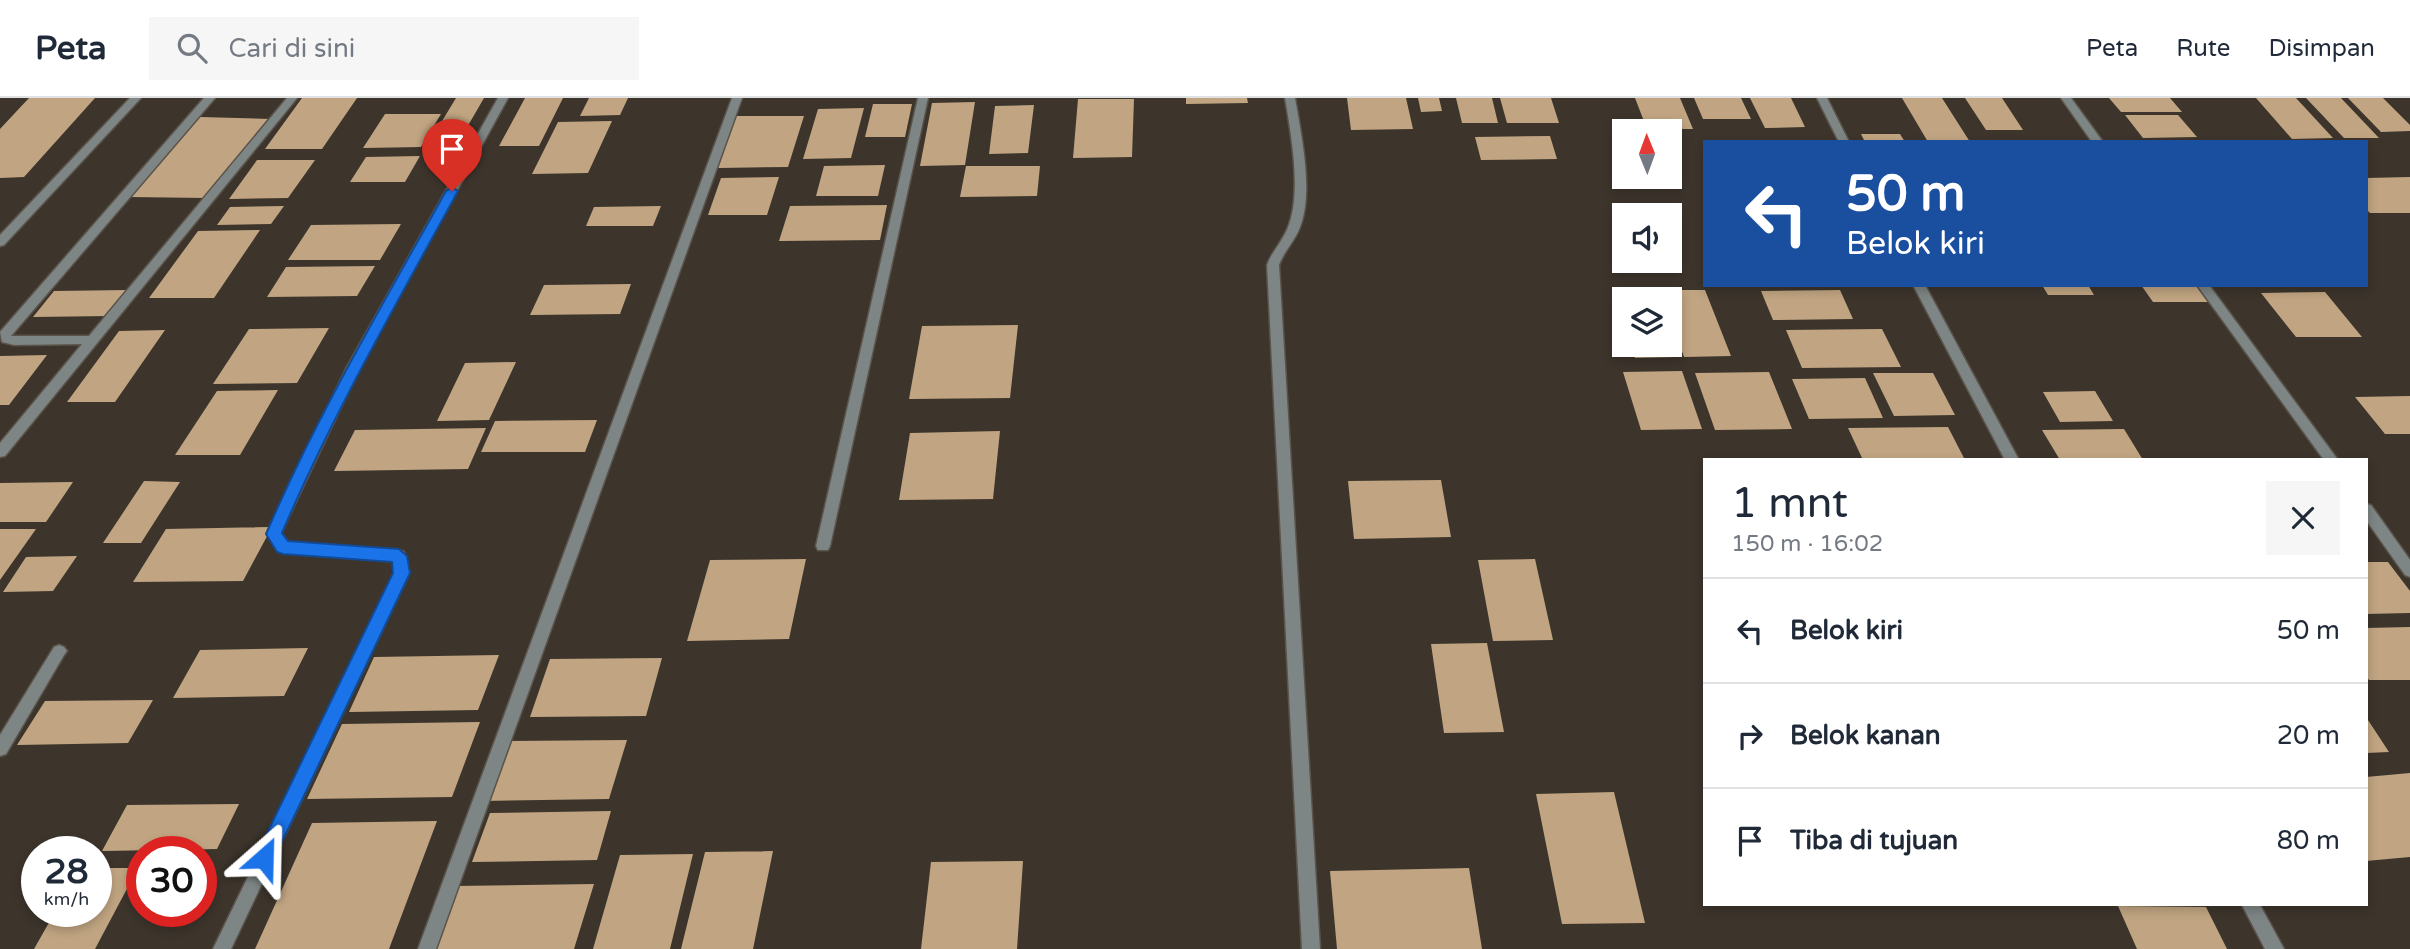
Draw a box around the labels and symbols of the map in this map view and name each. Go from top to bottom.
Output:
pin [422,119,482,191]
north arrow [1612,119,1682,189]
position arrow [227,821,301,895]
speed limit sign: 30 [126,836,217,927]

